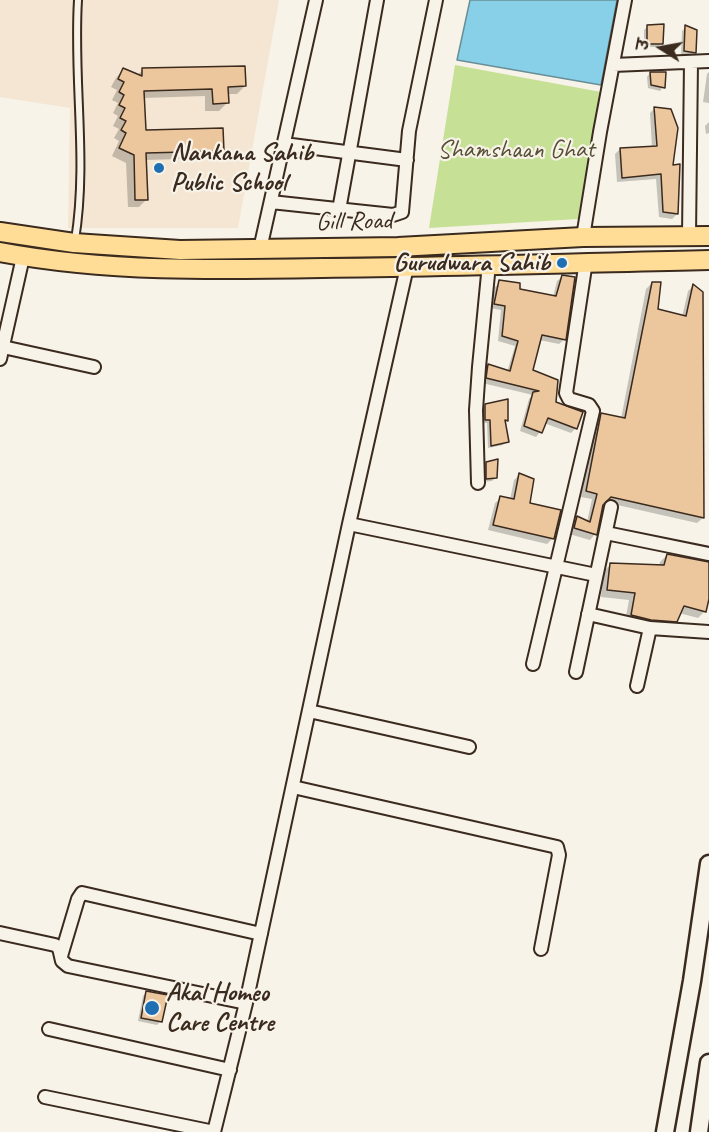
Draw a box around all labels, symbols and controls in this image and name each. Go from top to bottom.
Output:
north arrow [631,18,691,78]
text: उ [632,37,654,52]
park label: Shamshaan Ghat [437,134,595,166]
place label: Nankana Sahib Public School [171,137,313,198]
marker: Nankana Sahib Public School [152,161,166,175]
street label: Gill Road [316,206,392,238]
place label: Gurudwara Sahib [394,247,550,279]
marker: Gurudwara Sahib [555,256,569,270]
place label: Akal Homeo Care Centre [166,977,274,1038]
marker: Akal Homeo Care Centre [143,999,161,1017]

